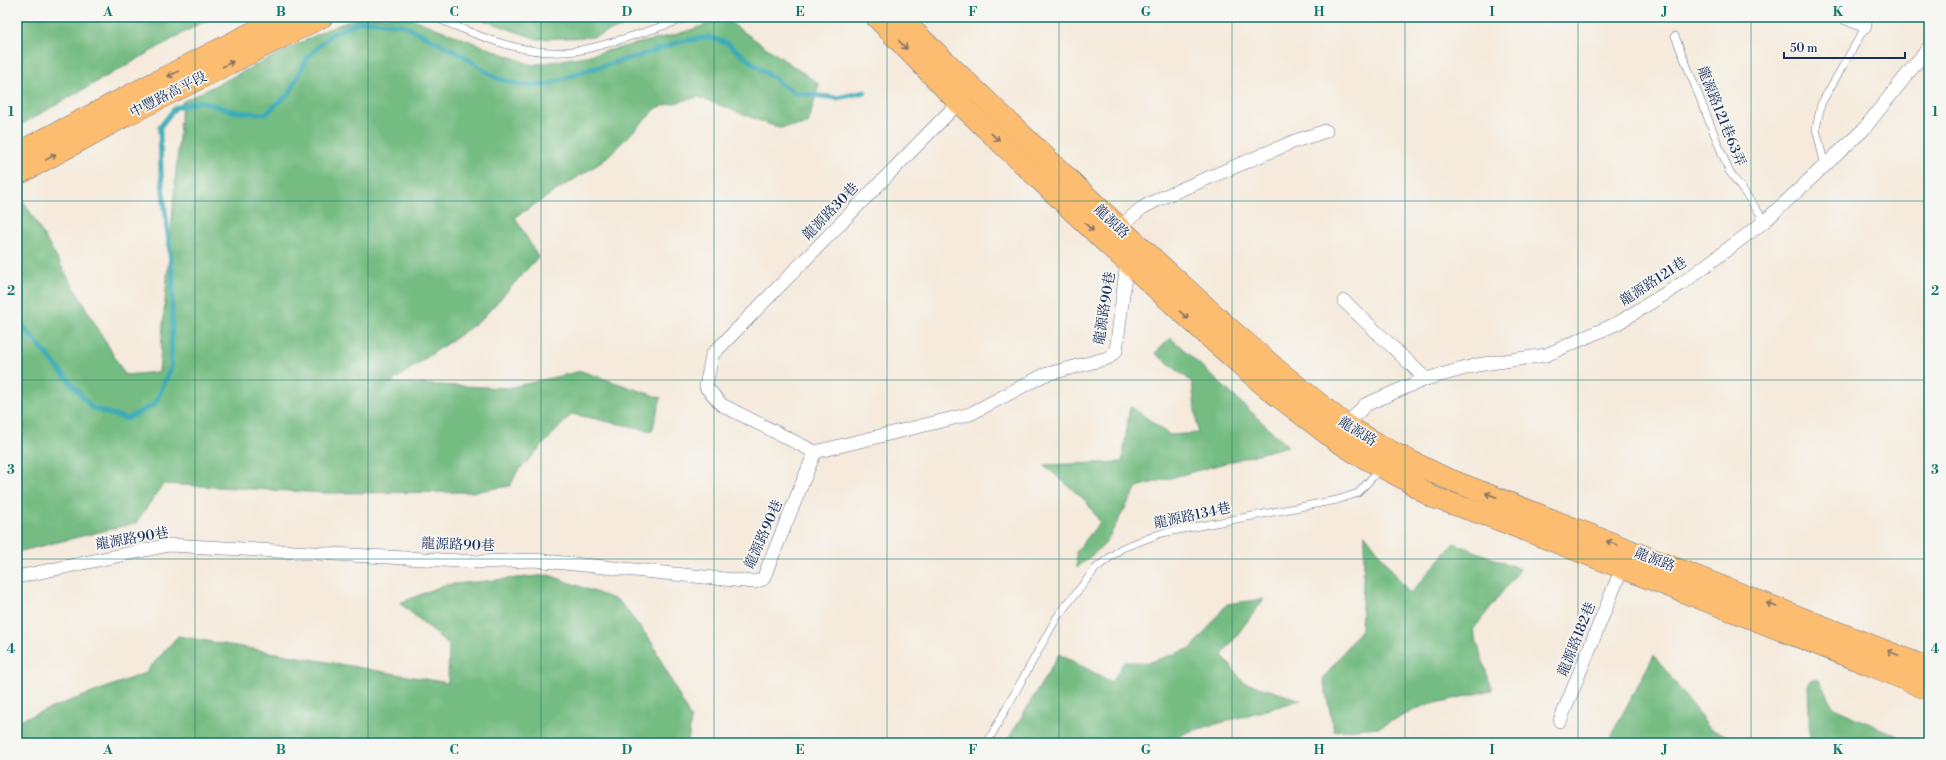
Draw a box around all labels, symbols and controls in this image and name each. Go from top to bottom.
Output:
text: A [102,4,113,20]
text: B [276,4,286,20]
text: C [449,4,459,20]
text: D [622,4,632,20]
text: E [795,4,805,20]
text: F [968,4,978,20]
text: G [1141,4,1152,20]
text: H [1314,4,1325,20]
text: I [1489,4,1495,20]
text: J [1660,4,1668,20]
text: K [1833,4,1844,20]
scale bar [1784,34,1905,60]
one-way arrow [898,40,908,50]
text: 50 m [1790,41,1818,56]
one-way arrow [222,60,234,67]
street label: 龍源路121巷63弄 [1693,64,1749,169]
street label: 中豐路高平段 [127,68,210,122]
one-way arrow [167,71,179,78]
text: 1 [8,104,15,120]
text: 1 [1932,104,1939,120]
one-way arrow [989,132,999,141]
one-way arrow [45,152,57,160]
street label: 龍源路30巷 [799,179,863,244]
street label: 龍源路 [1090,201,1133,243]
one-way arrow [1084,222,1094,231]
street label: 龍源路121巷 [1617,253,1691,310]
street label: 龍源路90巷 [1090,270,1120,346]
text: 2 [7,283,15,299]
text: 2 [1931,283,1939,299]
one-way arrow [1179,310,1190,319]
street label: 龍源路 [1335,413,1380,451]
text: 3 [7,462,15,478]
text: 3 [1931,462,1939,478]
one-way arrow [1485,491,1497,499]
street label: 龍源路90巷 [741,497,787,572]
street label: 龍源路134巷 [1152,499,1232,533]
street label: 龍源路90巷 [94,524,170,554]
street label: 龍源路90巷 [421,535,495,555]
one-way arrow [1606,538,1618,546]
street label: 龍源路 [1632,544,1677,576]
street label: 龍源路182巷 [1554,600,1600,679]
one-way arrow [1766,601,1778,609]
text: 4 [7,641,16,657]
text: 4 [1931,641,1940,657]
one-way arrow [1887,649,1899,656]
text: A [102,742,113,758]
text: B [276,742,286,758]
text: C [449,742,459,758]
text: D [622,742,632,758]
text: E [795,742,805,758]
text: F [968,742,978,758]
text: G [1141,742,1152,758]
text: H [1314,742,1325,758]
text: I [1489,742,1495,758]
text: J [1660,742,1668,758]
text: K [1833,742,1844,758]

